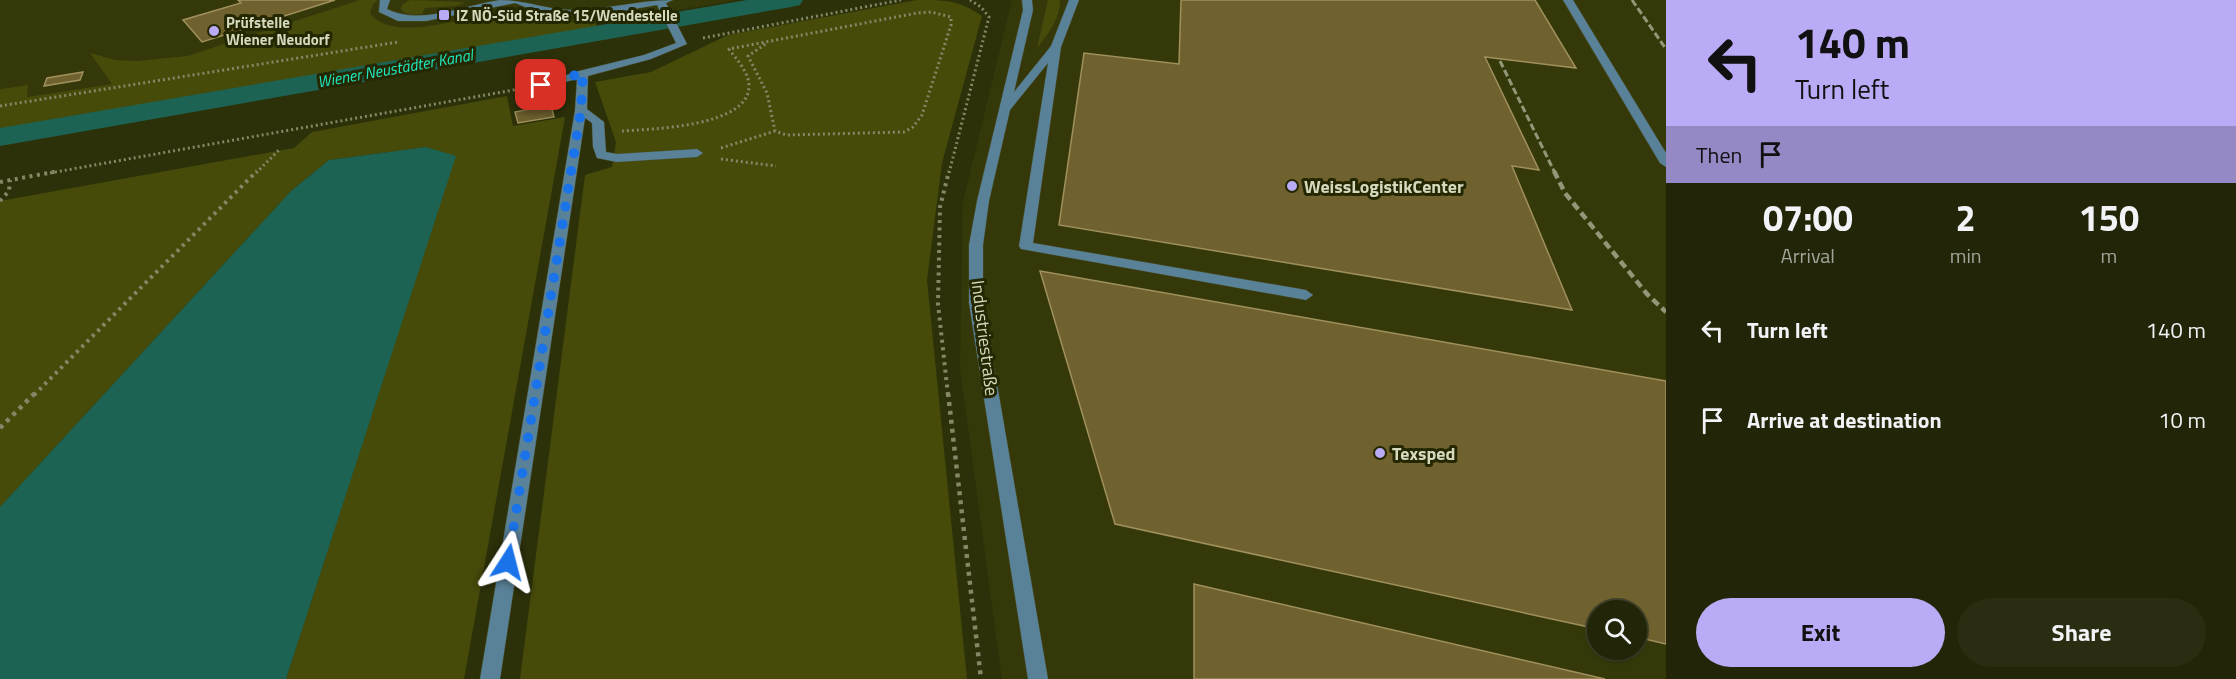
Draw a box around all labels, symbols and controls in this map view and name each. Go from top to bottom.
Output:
place label: IZ NÖ-Süd Straße 15/Wendestelle [456,4,678,27]
marker: IZ NÖ-Süd Straße 15/Wendestelle [437,8,451,22]
text: 140 m [1795,10,1910,74]
place label: Prüfstelle Wiener Neudorf [226,11,330,51]
marker: Prüfstelle Wiener Neudorf [207,24,221,38]
icon: left [1696,24,1774,102]
water label: Wiener Neustädter Kanal [315,42,476,94]
pin [515,59,566,110]
icon: arrive [524,68,557,101]
text: Turn left [1795,68,1889,109]
text: Then [1696,138,1742,172]
icon: arrive [1754,138,1787,171]
place label: WeissLogistikCenter [1304,173,1464,200]
marker: WeissLogistikCenter [1285,179,1299,193]
text: 07:00 [1763,190,1853,245]
text: 2 [1956,190,1976,245]
text: 150 [2079,190,2139,245]
text: Arrival [1781,240,1835,271]
text: min [1950,240,1982,271]
text: m [2100,240,2117,271]
street label: Industriestraße [965,279,1005,397]
text: Turn left [1747,313,1828,347]
text: 140 m [2146,313,2206,347]
icon: left [1696,314,1729,347]
text: Arrive at destination [1747,403,1942,437]
text: 10 m [2158,403,2206,437]
icon: arrive [1696,404,1729,437]
place label: Texsped [1392,440,1455,467]
marker: Texsped [1373,446,1387,460]
position arrow [476,530,540,594]
button: Exit [1696,598,1945,667]
button: Share [1957,598,2206,667]
map controls [1587,600,1647,660]
button: search [1587,600,1647,660]

